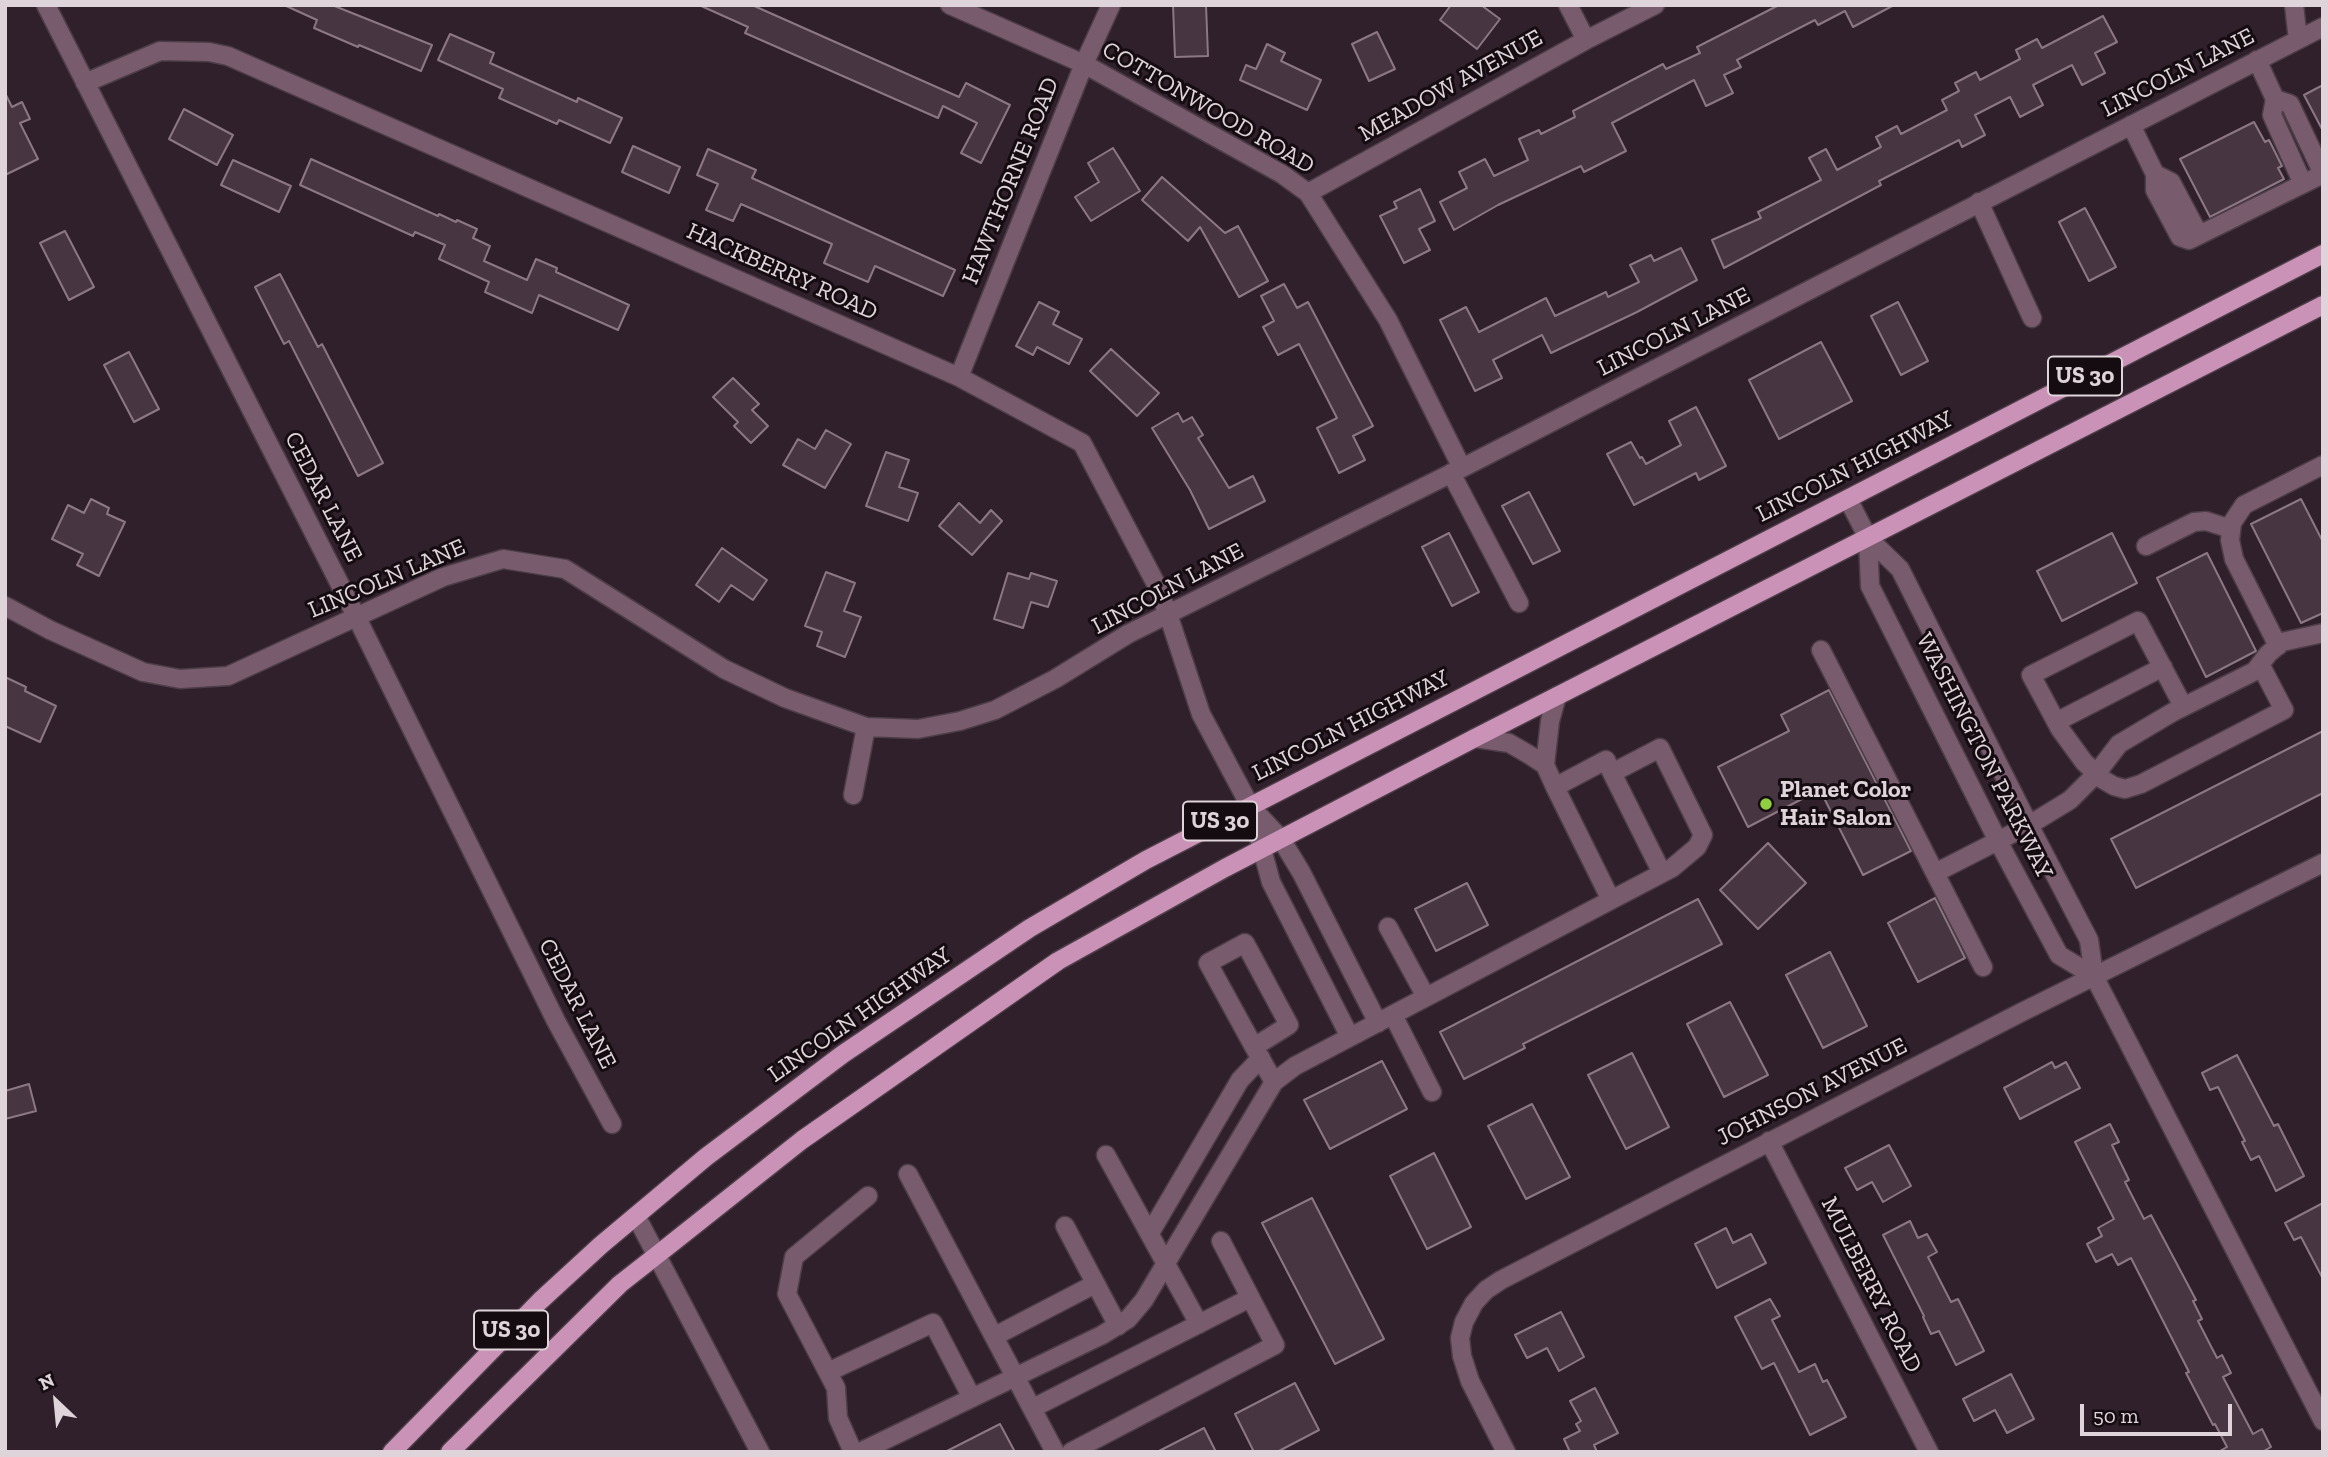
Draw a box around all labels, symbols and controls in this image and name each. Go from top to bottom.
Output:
street label: LINCOLN LANE [2097,22,2259,124]
street label: MEADOW AVENUE [1354,24,1548,148]
street label: COTTONWOOD ROAD [1097,35,1319,181]
street label: HAWTHORNE ROAD [956,73,1066,289]
street label: HACKBERRY ROAD [682,217,882,327]
street label: LINCOLN LANE [1593,281,1755,383]
road number: US 30 [2048,356,2122,396]
street label: LINCOLN HIGHWAY [1752,405,1958,529]
street label: CEDAR LANE [278,427,368,567]
street label: LINCOLN LANE [304,533,470,625]
street label: LINCOLN LANE [1087,537,1249,641]
street label: WASHINGTON PARKWAY [1909,628,2059,884]
street label: LINCOLN HIGHWAY [1248,664,1454,788]
place label: Planet Color Hair Salon [1780,776,1911,832]
marker: Planet Color Hair Salon [1758,796,1774,812]
road number: US 30 [1183,802,1257,841]
street label: CEDAR LANE [532,934,622,1074]
street label: LINCOLN HIGHWAY [763,941,957,1089]
street label: JOHNSON AVENUE [1712,1032,1912,1152]
street label: MULBERRY ROAD [1814,1192,1928,1378]
road number: US 30 [474,1310,548,1350]
north arrow [21,1366,91,1436]
text: N [35,1368,58,1395]
scale bar [2083,1390,2235,1434]
text: 50 m [2093,1403,2139,1428]

